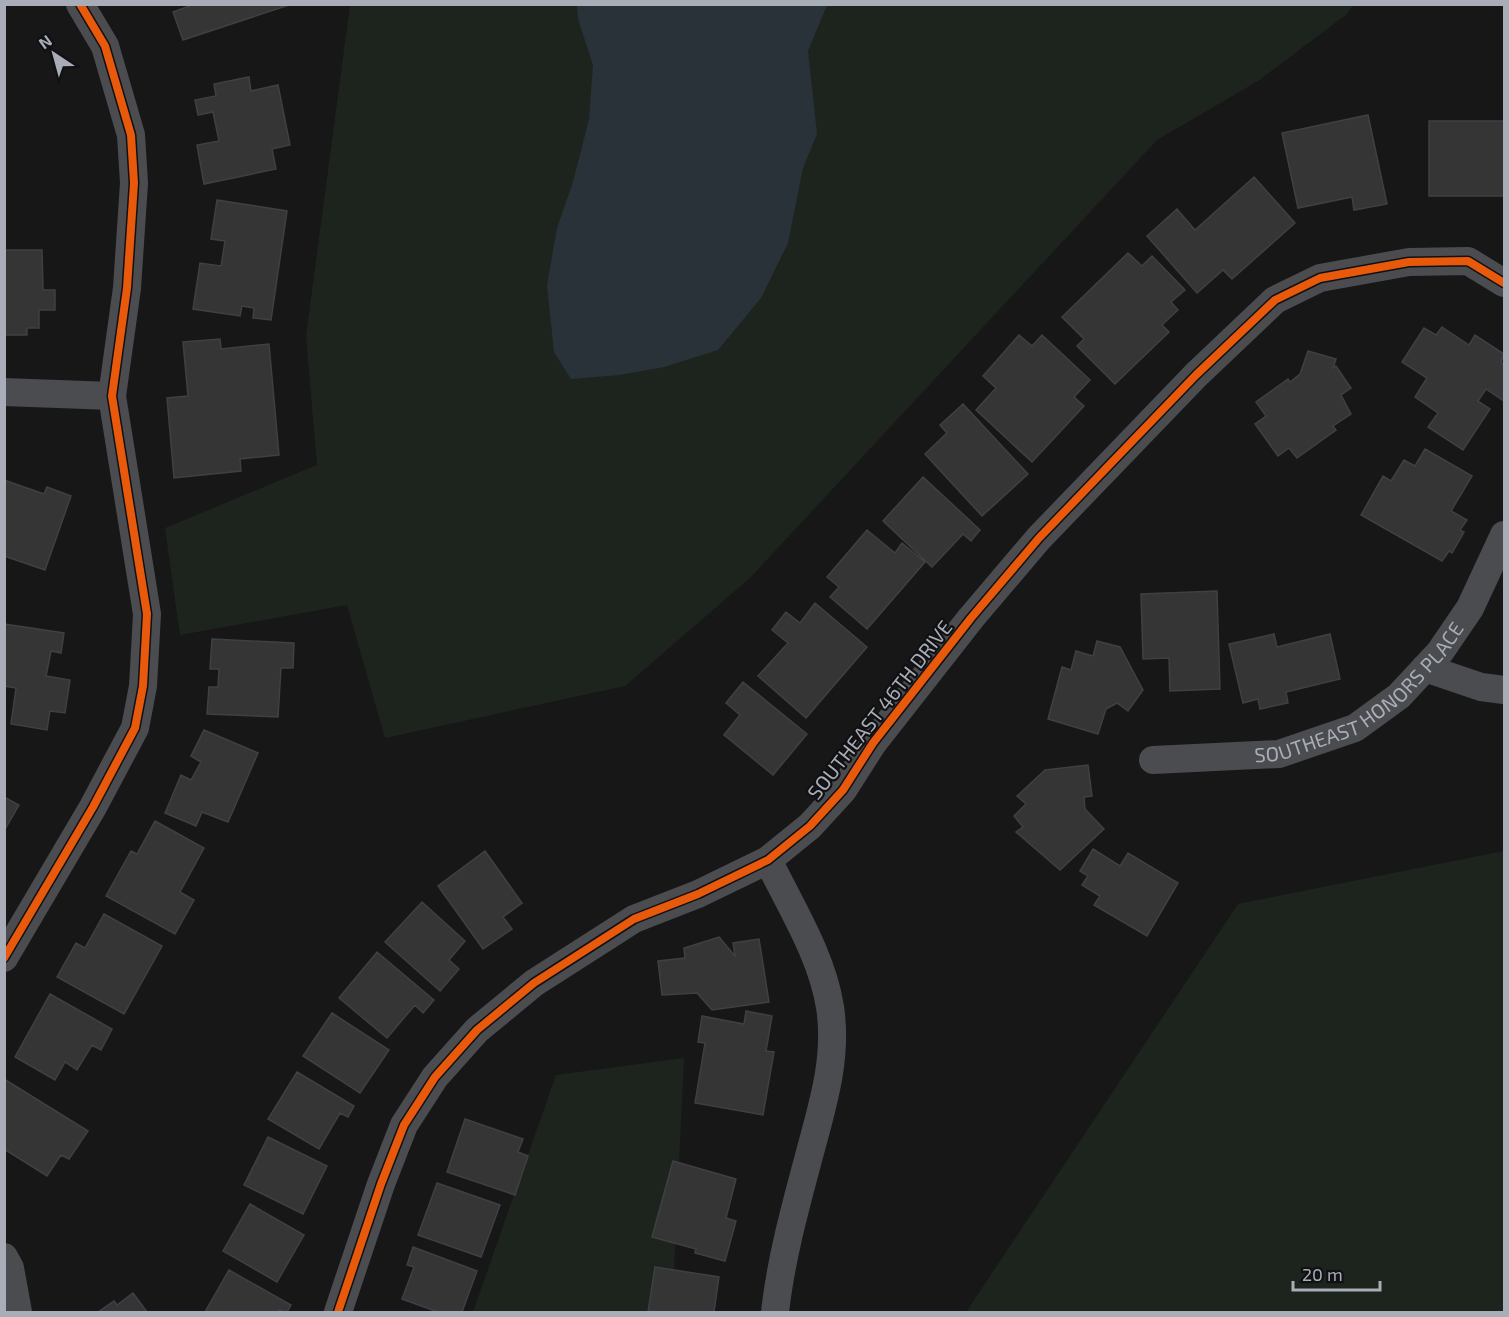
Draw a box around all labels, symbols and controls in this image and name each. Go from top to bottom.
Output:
north arrow [24,24,84,84]
text: N [35,30,55,53]
street label: SOUTHEAST 46TH DRIVE [802,615,957,804]
street label: SOUTHEAST HONORS PLACE [1254,617,1468,766]
scale bar [1293,1254,1380,1292]
text: 20 m [1302,1263,1343,1285]

